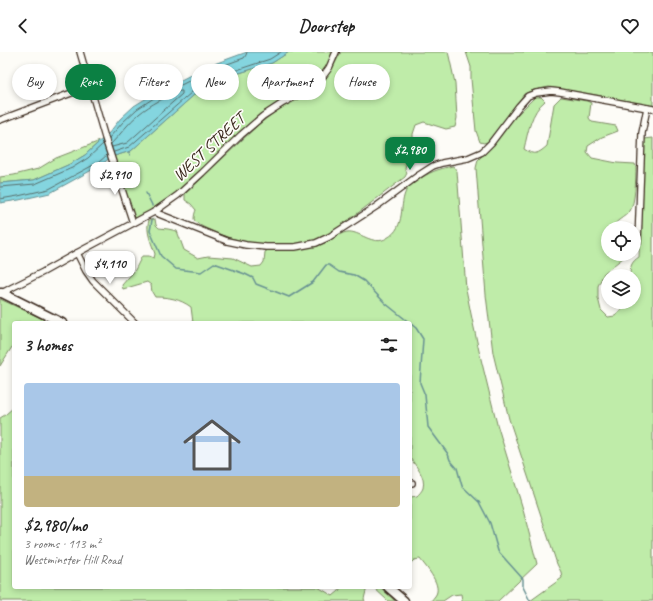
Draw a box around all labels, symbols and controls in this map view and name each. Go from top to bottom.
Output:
icon: back [12,15,34,37]
text: Doorstep [299,15,354,37]
icon: heart [619,15,641,37]
chip: Buy [12,64,57,100]
chip: Rent [65,64,116,100]
chip: Filters [124,64,183,100]
chip: New [191,64,239,100]
chip: Apartment [247,64,326,100]
chip: House [334,64,390,100]
street label: WEST STREET [169,106,252,186]
pin: $2,980 [377,137,443,171]
text: $2,980 [394,142,426,158]
pin: $2,910 [82,162,148,196]
text: $2,910 [99,167,131,183]
map controls [601,221,641,309]
button: locate [601,221,641,261]
pin: $4,110 [77,251,143,285]
text: $4,110 [94,256,126,272]
button: layers [601,269,641,309]
icon: filters [378,334,400,356]
text: 3 homes [24,335,72,356]
icon: home [176,409,248,481]
text: $2,980/mo [24,515,87,536]
text: 3 rooms · 113 m² [24,536,100,552]
text: Westminster Hill Road [24,552,122,568]

